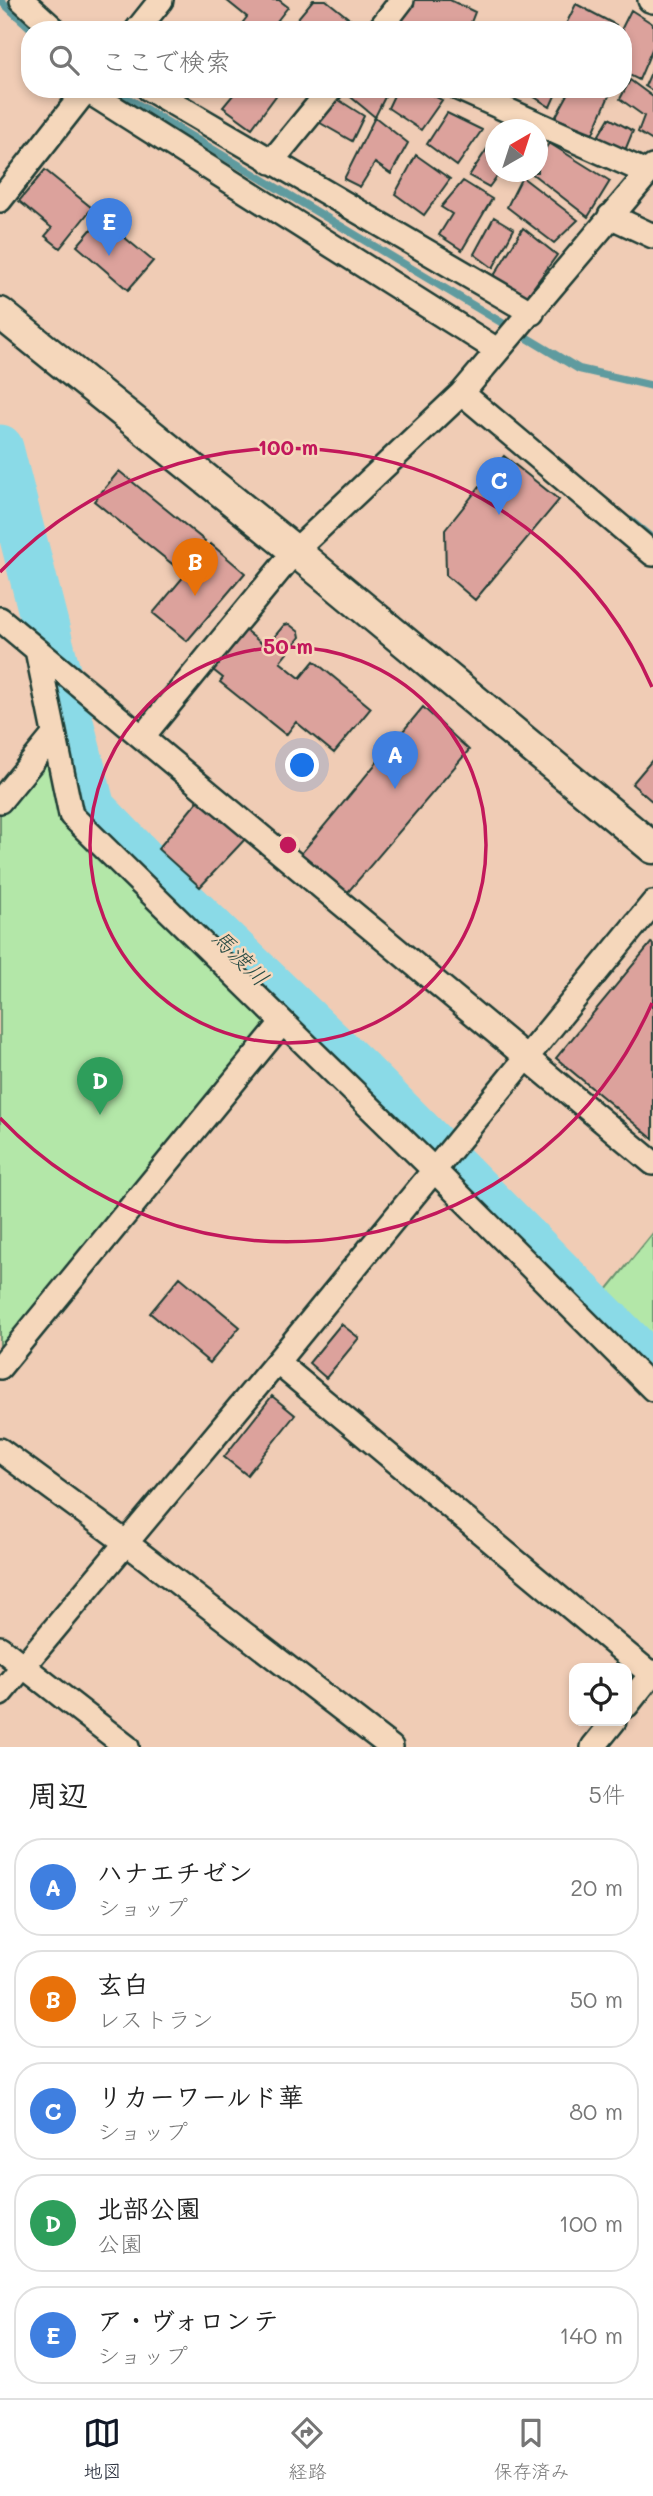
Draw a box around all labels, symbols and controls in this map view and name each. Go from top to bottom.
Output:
search box [21,21,632,98]
icon: search [45,41,83,79]
text: ここで検索 [101,44,231,78]
north arrow [485,119,548,182]
pin: E [86,198,132,256]
text: 100 m [258,433,318,460]
pin: C [476,457,522,515]
pin: B [172,538,218,596]
text: 50 m [263,632,313,659]
pin: A [372,731,418,789]
your location [285,748,319,782]
centre of rings [276,833,300,857]
water label: 馬渡川 [206,922,276,992]
pin: D [77,1057,123,1115]
map controls [569,1663,632,1726]
button: locate [569,1663,632,1726]
text: 周辺 [28,1774,88,1814]
text: 5件 [589,1779,625,1809]
text: ハナエチゼン [97,1855,253,1889]
text: A [45,1872,61,1902]
text: 20 m [570,1872,623,1902]
text: ショップ [97,1892,188,1922]
text: 玄白 [97,1967,149,2001]
text: B [45,1984,61,2014]
text: 50 m [570,1984,623,2014]
text: レストラン [97,2004,214,2034]
text: リカーワールド華 [97,2079,304,2113]
text: C [44,2096,62,2126]
text: 80 m [569,2096,623,2126]
text: ショップ [97,2116,188,2146]
text: 北部公園 [97,2191,201,2225]
text: D [45,2208,61,2238]
text: 100 m [559,2208,623,2238]
text: 公園 [97,2228,143,2258]
text: ア・ヴォロンテ [97,2303,279,2337]
text: E [46,2320,60,2350]
text: 140 m [559,2320,623,2350]
text: ショップ [97,2340,188,2370]
tab: 地図 [83,2414,122,2483]
tab: 経路 [288,2414,327,2483]
tab: 保存済み [493,2414,570,2483]

